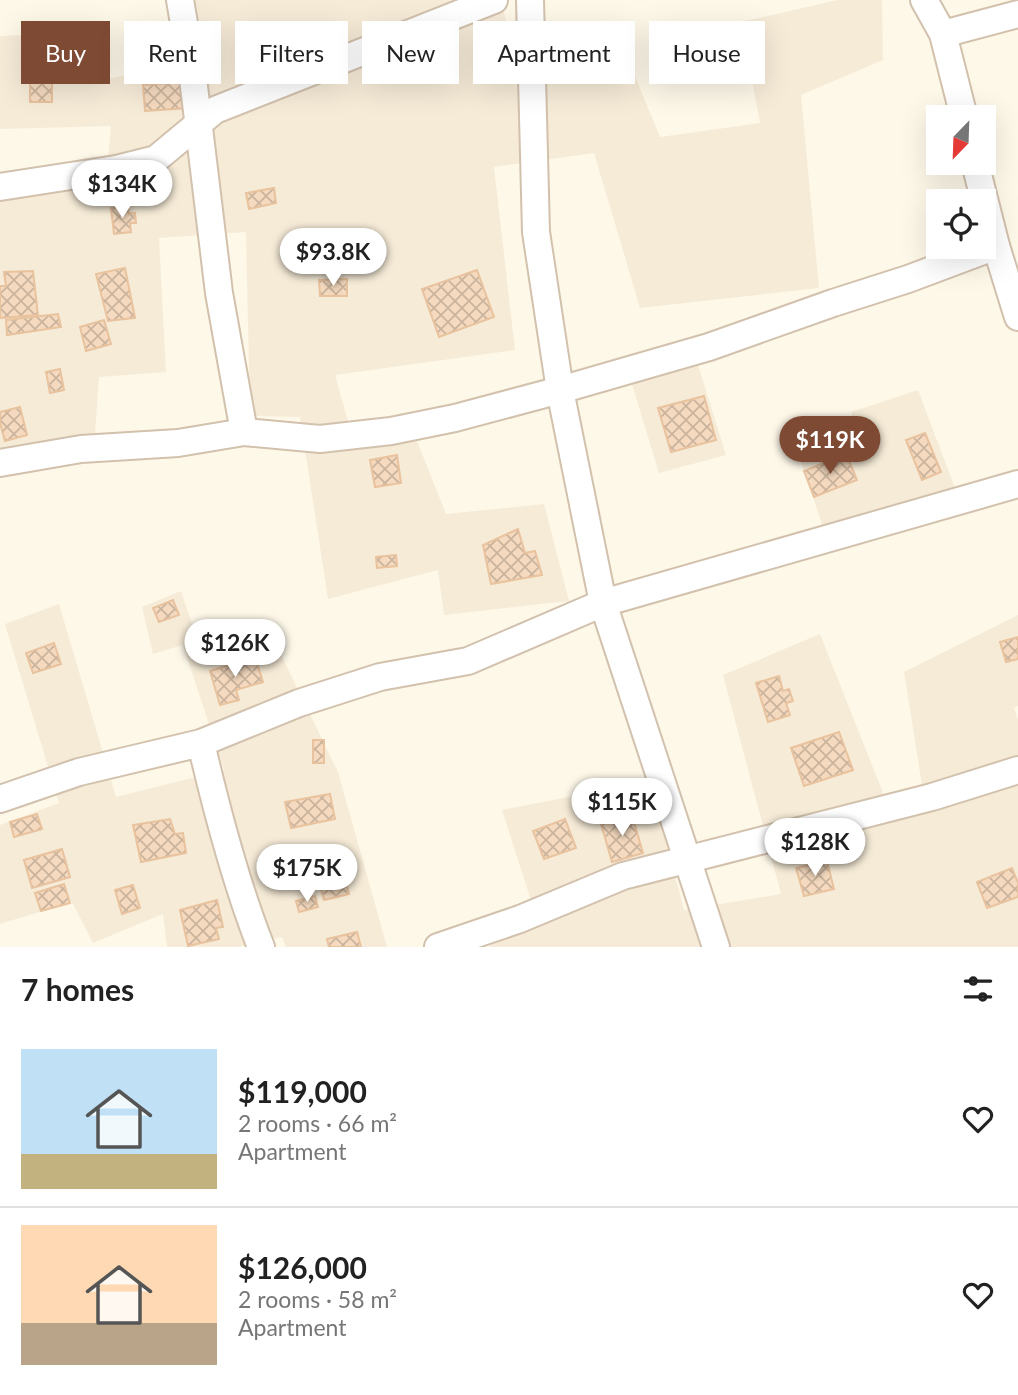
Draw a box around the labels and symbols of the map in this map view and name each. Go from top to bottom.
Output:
north arrow [926,105,996,175]
pin: $134K [73,160,171,220]
pin: $93.8K [276,229,390,288]
pin: $119K [781,416,879,476]
pin: $126K [186,620,284,679]
pin: $115K [573,778,671,838]
pin: $128K [766,818,864,878]
pin: $175K [258,844,356,904]

